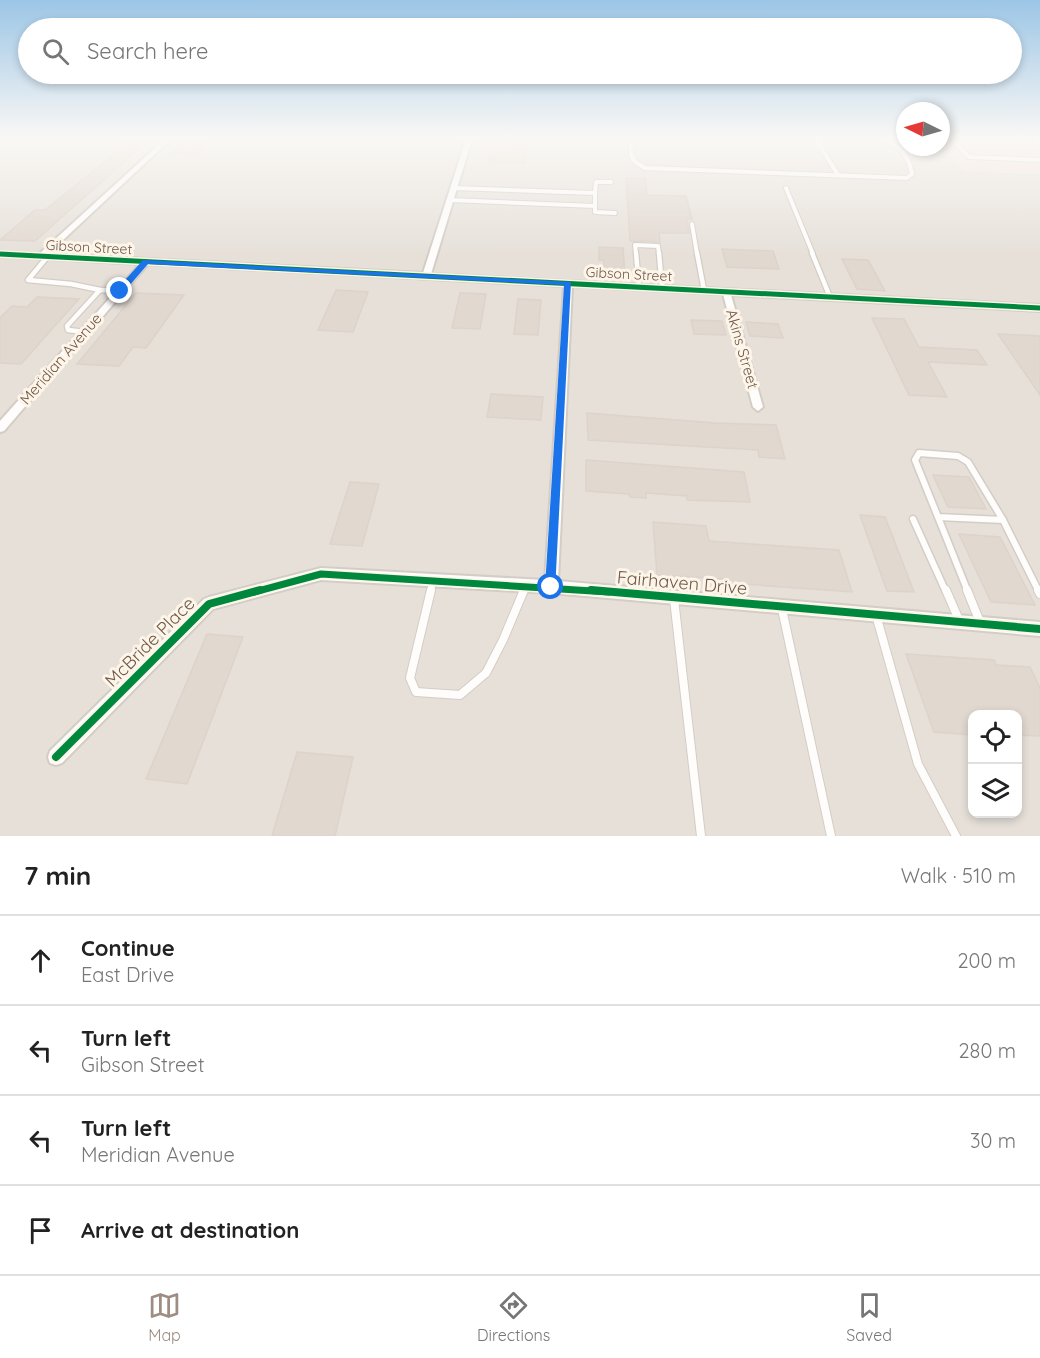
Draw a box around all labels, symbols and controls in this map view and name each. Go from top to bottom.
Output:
search box [18,18,1022,84]
icon: search [39,35,72,68]
text: Search here [87,37,208,65]
north arrow [896,102,950,156]
street label: Gibson Street [45,236,133,258]
street label: Gibson Street [585,263,673,285]
route end [106,277,132,303]
street label: Akins Street [722,307,763,391]
street label: Meridian Avenue [16,309,106,408]
street label: Fairhaven Drive [616,565,748,600]
route start [537,573,563,599]
street label: McBride Place [100,592,199,691]
map controls [968,710,1022,818]
button: locate [968,710,1022,764]
button: layers [968,764,1022,818]
text: 7 min [24,859,91,892]
text: Walk · 510 m [901,863,1016,888]
text: Continue [81,934,175,962]
icon: ahead [24,944,57,977]
text: 200 m [957,948,1016,973]
text: East Drive [81,962,174,987]
text: Turn left [81,1024,171,1052]
icon: left [24,1034,57,1067]
text: 280 m [959,1038,1016,1063]
text: Gibson Street [81,1052,204,1077]
text: Turn left [81,1114,171,1142]
icon: left [24,1124,57,1157]
text: 30 m [970,1128,1016,1153]
text: Meridian Avenue [81,1142,235,1167]
icon: arrive [24,1214,57,1247]
text: Arrive at destination [81,1216,299,1244]
tab: Map [148,1289,181,1345]
tab: Directions [477,1289,550,1345]
tab: Saved [846,1289,892,1345]

